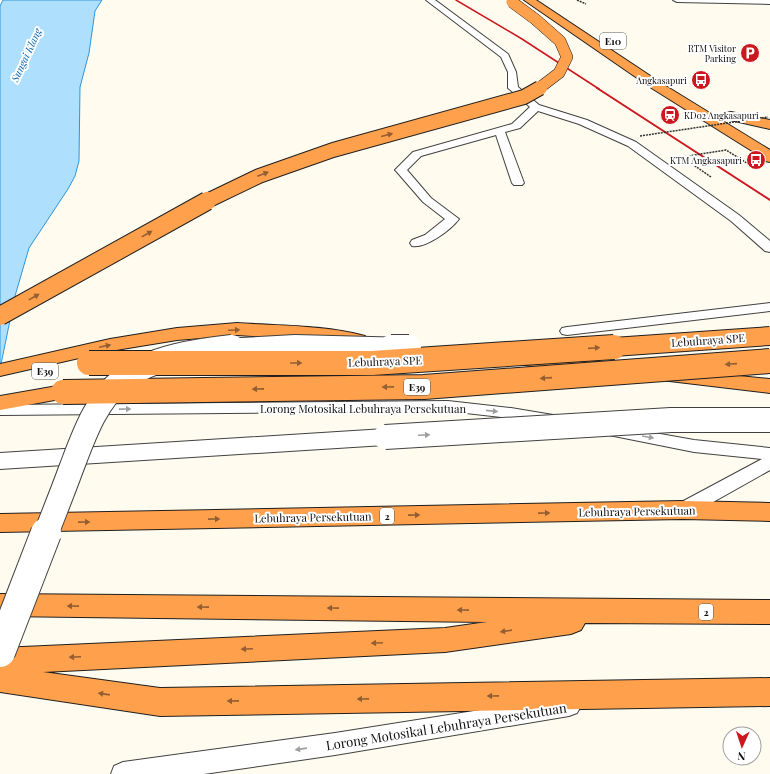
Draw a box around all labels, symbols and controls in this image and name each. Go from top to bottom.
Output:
water label: Sungai Klang [7,25,45,85]
road number: E10 [600,33,626,49]
place label: RTM Visitor Parking [688,42,736,64]
parking icon: RTM Visitor Parking [739,42,761,64]
bus stop icon: Angkasapuri [690,69,712,91]
place label: Angkasapuri [635,74,687,86]
station icon: KD02 Angkasapuri [659,104,681,126]
place label: KD02 Angkasapuri [684,109,759,121]
one-way arrow [381,132,393,138]
bus stop icon: KTM Angkasapuri [745,149,767,171]
place label: KTM Angkasapuri [670,154,742,166]
one-way arrow [258,171,270,177]
one-way arrow [142,230,153,237]
one-way arrow [28,294,40,301]
one-way arrow [228,327,241,333]
street label: Lebuhraya SPE [671,330,746,350]
one-way arrow [99,343,111,349]
one-way arrow [587,344,600,351]
street label: Lebuhraya SPE [348,352,423,370]
one-way arrow [290,360,303,366]
one-way arrow [725,360,737,367]
road number: E39 [32,363,58,379]
one-way arrow [540,374,552,381]
road number: E39 [404,379,430,395]
one-way arrow [381,384,394,390]
one-way arrow [251,386,264,392]
street label: Lorong Motosikal Lebuhraya Persekutuan [260,401,466,416]
one-way arrow [119,406,132,412]
one-way arrow [486,407,498,414]
one-way arrow [418,431,430,438]
one-way arrow [642,434,654,440]
street label: Lebuhraya Persekutuan [578,502,696,520]
street label: Lebuhraya Persekutuan [254,508,372,526]
road number: 2 [380,508,394,524]
one-way arrow [538,510,551,516]
one-way arrow [408,512,421,518]
one-way arrow [208,516,221,522]
one-way arrow [78,519,91,525]
one-way arrow [66,603,79,609]
one-way arrow [196,604,209,610]
road number: 2 [699,604,713,620]
one-way arrow [327,605,339,612]
one-way arrow [456,607,469,613]
one-way arrow [500,628,512,634]
one-way arrow [371,640,383,647]
one-way arrow [241,646,253,653]
one-way arrow [69,654,81,661]
one-way arrow [98,691,110,697]
one-way arrow [487,693,499,700]
one-way arrow [357,695,369,702]
one-way arrow [226,698,239,704]
street label: Lorong Motosikal Lebuhraya Persekutuan [324,699,568,753]
north arrow [722,726,762,766]
one-way arrow [295,746,307,752]
text: N [737,749,746,764]

